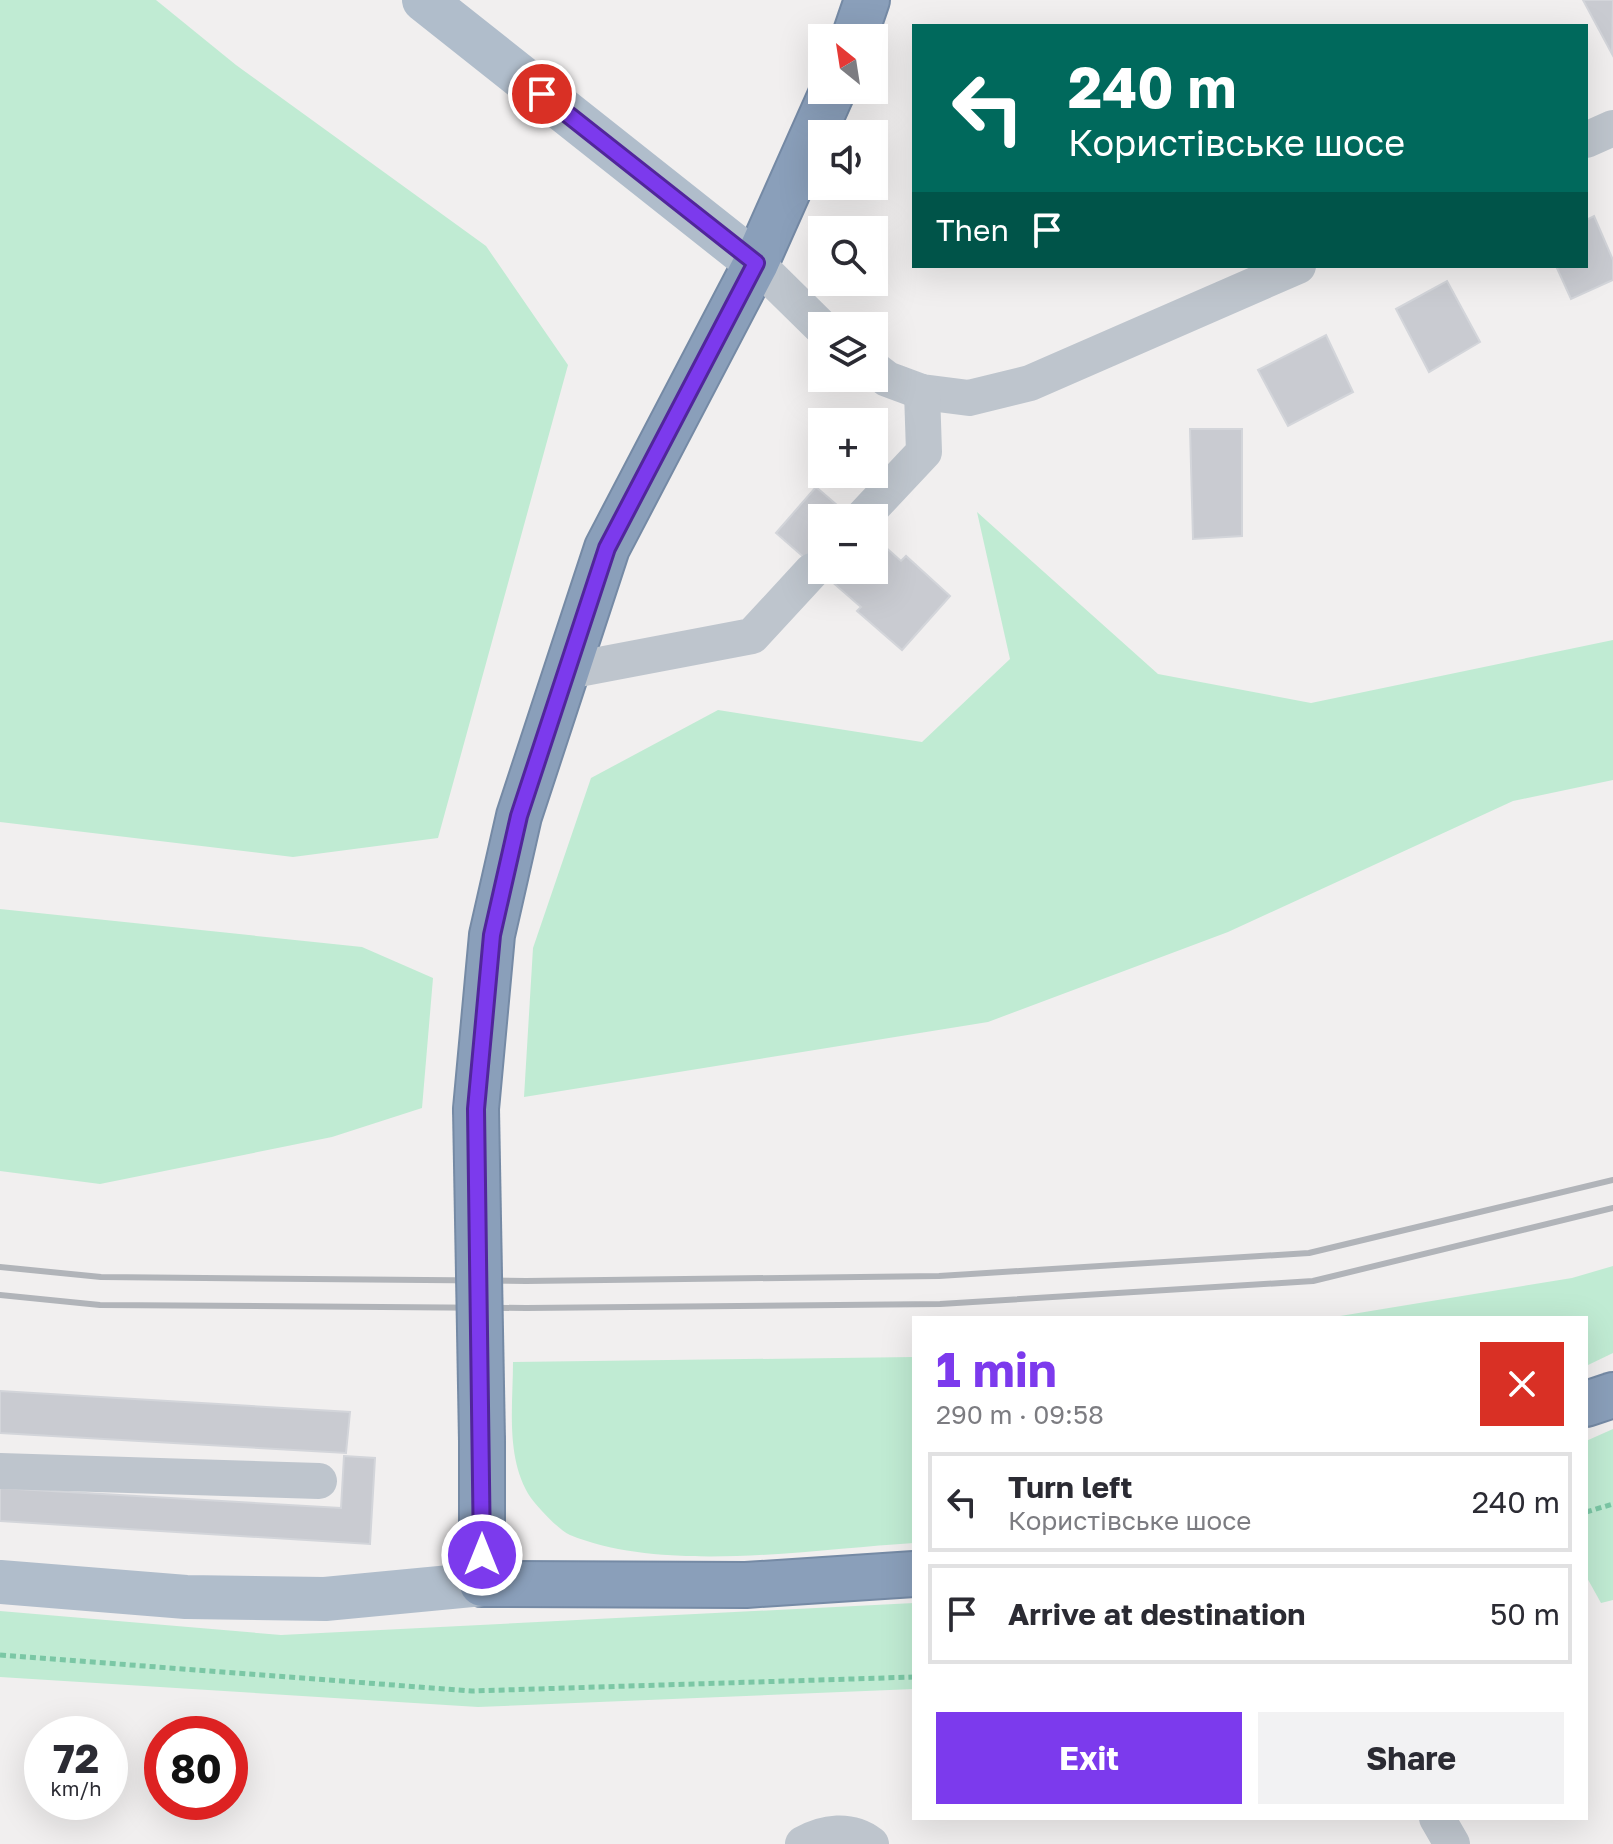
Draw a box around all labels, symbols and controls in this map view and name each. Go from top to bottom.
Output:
north arrow [808,24,888,104]
map controls [808,24,888,584]
text: 240 m [1068,53,1237,120]
icon: left [936,56,1040,160]
pin [508,60,576,128]
icon: arrive [520,72,564,116]
button: sound [808,120,888,200]
text: Користівське шосе [1068,121,1405,164]
icon: arrive [1025,208,1069,252]
text: Then [936,212,1009,248]
button: search [808,216,888,296]
button: layers [808,312,888,392]
button: + [808,408,888,488]
button: − [808,504,888,584]
text: 1 min [936,1340,1057,1398]
button: close [1480,1342,1564,1426]
text: 290 m · 09:58 [936,1399,1104,1430]
text: Turn left [1008,1469,1133,1505]
icon: left [940,1480,984,1524]
text: 240 m [1472,1484,1560,1520]
text: Користівське шосе [1008,1505,1251,1536]
position arrow [440,1513,524,1597]
icon: arrive [940,1592,984,1636]
text: Arrive at destination [1008,1596,1305,1632]
text: 50 m [1490,1596,1560,1632]
button: Exit [936,1712,1242,1804]
button: Share [1258,1712,1564,1804]
speed limit sign: 80 [144,1716,248,1820]
text: 72 [53,1734,99,1782]
text: km/h [51,1776,101,1800]

